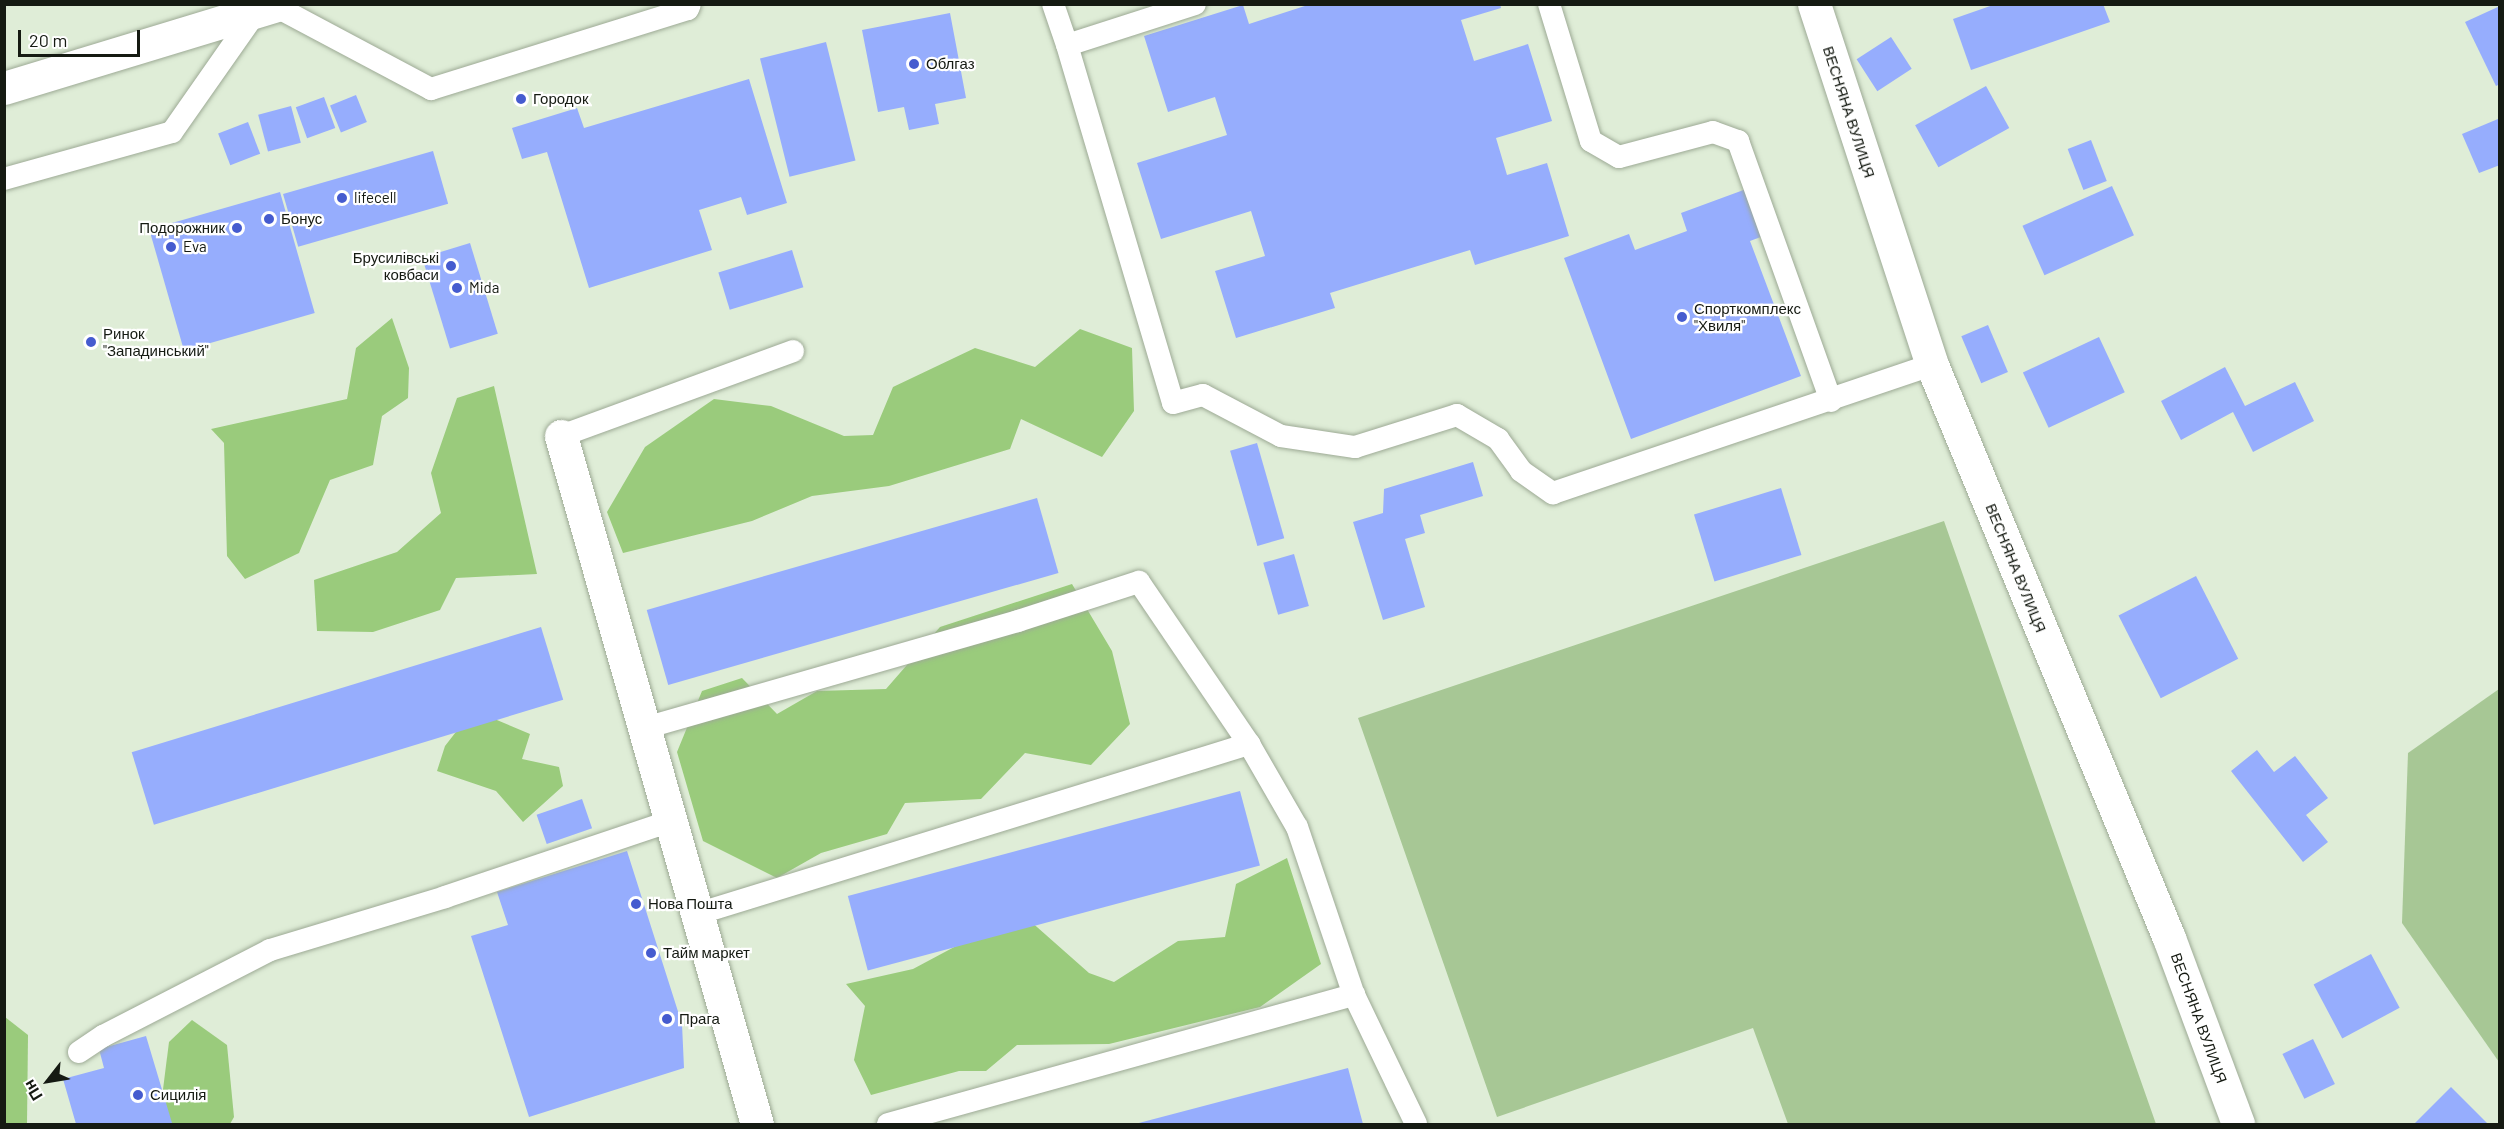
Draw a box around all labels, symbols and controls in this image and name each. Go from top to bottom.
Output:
scale bar [21,18,142,56]
text: 20 m [29,29,67,51]
street label: ВЕСНЯНА ВУЛИЦЯ [1819,44,1879,180]
place label: Облгаз [926,55,975,73]
marker: Облгаз [907,57,921,71]
place label: Городок [533,90,588,108]
marker: Городок [514,92,528,106]
place label: lifecell [354,189,397,207]
marker: lifecell [335,191,349,205]
place label: Бонус [281,210,322,228]
marker: Бонус [262,212,276,226]
place label: Подорожник [139,219,225,237]
marker: Подорожник [230,221,244,235]
place label: Eva [183,238,207,256]
marker: Eva [164,240,178,254]
place label: Брусилівські ковбаси [353,248,439,283]
marker: Брусилівські ковбаси [444,259,458,273]
place label: Mida [469,279,499,297]
marker: Mida [450,281,464,295]
place label: Спорткомплекс "Хвиля" [1694,299,1801,334]
marker: Спорткомплекс "Хвиля" [1675,310,1689,324]
place label: Ринок "Западинський" [103,324,209,359]
marker: Ринок "Западинський" [84,335,98,349]
street label: ВЕСНЯНА ВУЛИЦЯ [1982,501,2050,635]
place label: Нова Пошта [648,895,733,913]
marker: Нова Пошта [629,897,643,911]
place label: Тайм маркет [663,944,750,962]
marker: Тайм маркет [644,946,658,960]
street label: ВЕСНЯНА ВУЛИЦЯ [2167,950,2231,1086]
place label: Прага [679,1010,720,1028]
marker: Прага [660,1012,674,1026]
north arrow [18,1051,78,1111]
text: Пн [19,1077,46,1105]
place label: Сицилія [150,1086,206,1104]
marker: Сицилія [131,1088,145,1102]

